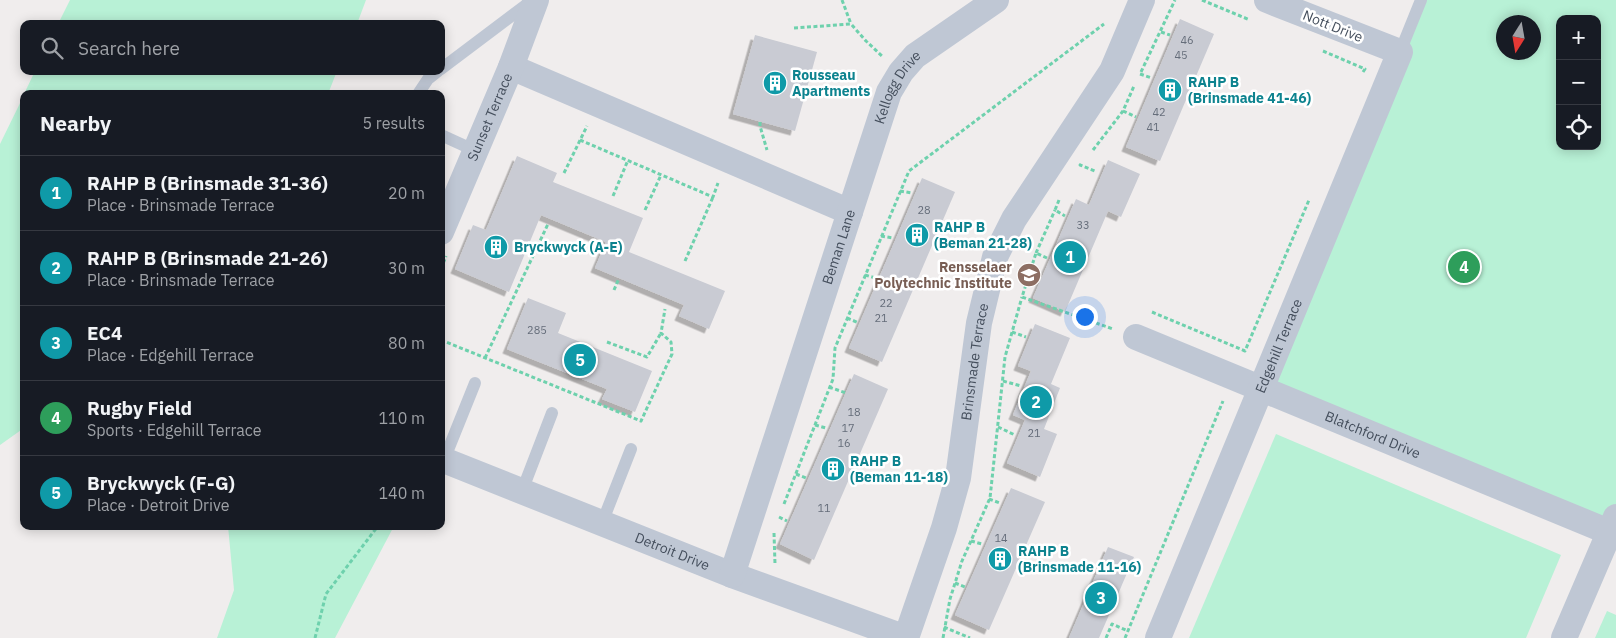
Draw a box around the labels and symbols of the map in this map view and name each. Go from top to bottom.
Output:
street label: Nott Drive [1300,6,1366,46]
north arrow [1496,15,1541,60]
house number: 46 [1180,33,1194,47]
street label: Kellogg Drive [870,46,924,126]
house number: 45 [1174,48,1188,62]
place label: Rousseau Apartments [792,66,870,100]
street label: Sunset Terrace [463,70,517,164]
building icon: Rousseau Apartments [762,70,788,96]
place label: RAHP B (Brinsmade 41-46) [1188,73,1312,107]
building icon: RAHP B (Brinsmade 41-46) [1157,77,1183,103]
house number: 42 [1152,105,1166,119]
house number: 41 [1146,120,1160,134]
house number: 28 [917,203,931,217]
street label: Beman Lane [818,207,859,287]
place label: RAHP B (Beman 21-28) [934,218,1032,252]
house number: 33 [1076,218,1090,232]
building icon: RAHP B (Beman 21-28) [904,222,930,248]
building icon: Bryckwyck (A-E) [483,234,509,260]
place label: Bryckwyck (A-E) [514,238,623,256]
pin: 1 [1054,238,1086,276]
pin: 4 [1448,248,1480,286]
place label: Rensselaer Polytechnic Institute [874,258,1012,292]
school or university icon: Rensselaer Polytechnic Institute [1016,262,1042,288]
house number: 22 [879,296,893,310]
street label: Edgehill Terrace [1251,296,1306,396]
street label: Brinsmade Terrace [957,301,993,422]
your location [1072,304,1098,330]
house number: 21 [874,311,888,325]
house number: 285 [527,323,547,337]
pin: 5 [564,341,596,379]
pin: 2 [1020,383,1052,421]
house number: 18 [847,405,861,419]
street label: Blatchford Drive [1322,407,1423,462]
house number: 17 [841,421,855,435]
house number: 21 [1027,426,1041,440]
house number: 16 [837,436,851,450]
place label: RAHP B (Beman 11-18) [850,452,948,486]
building icon: RAHP B (Beman 11-18) [820,456,846,482]
house number: 11 [817,501,831,515]
street label: Detroit Drive [632,528,713,574]
house number: 14 [994,531,1008,545]
place label: RAHP B (Brinsmade 11-16) [1018,542,1142,576]
building icon: RAHP B (Brinsmade 11-16) [987,546,1013,572]
pin: 3 [1085,579,1117,617]

